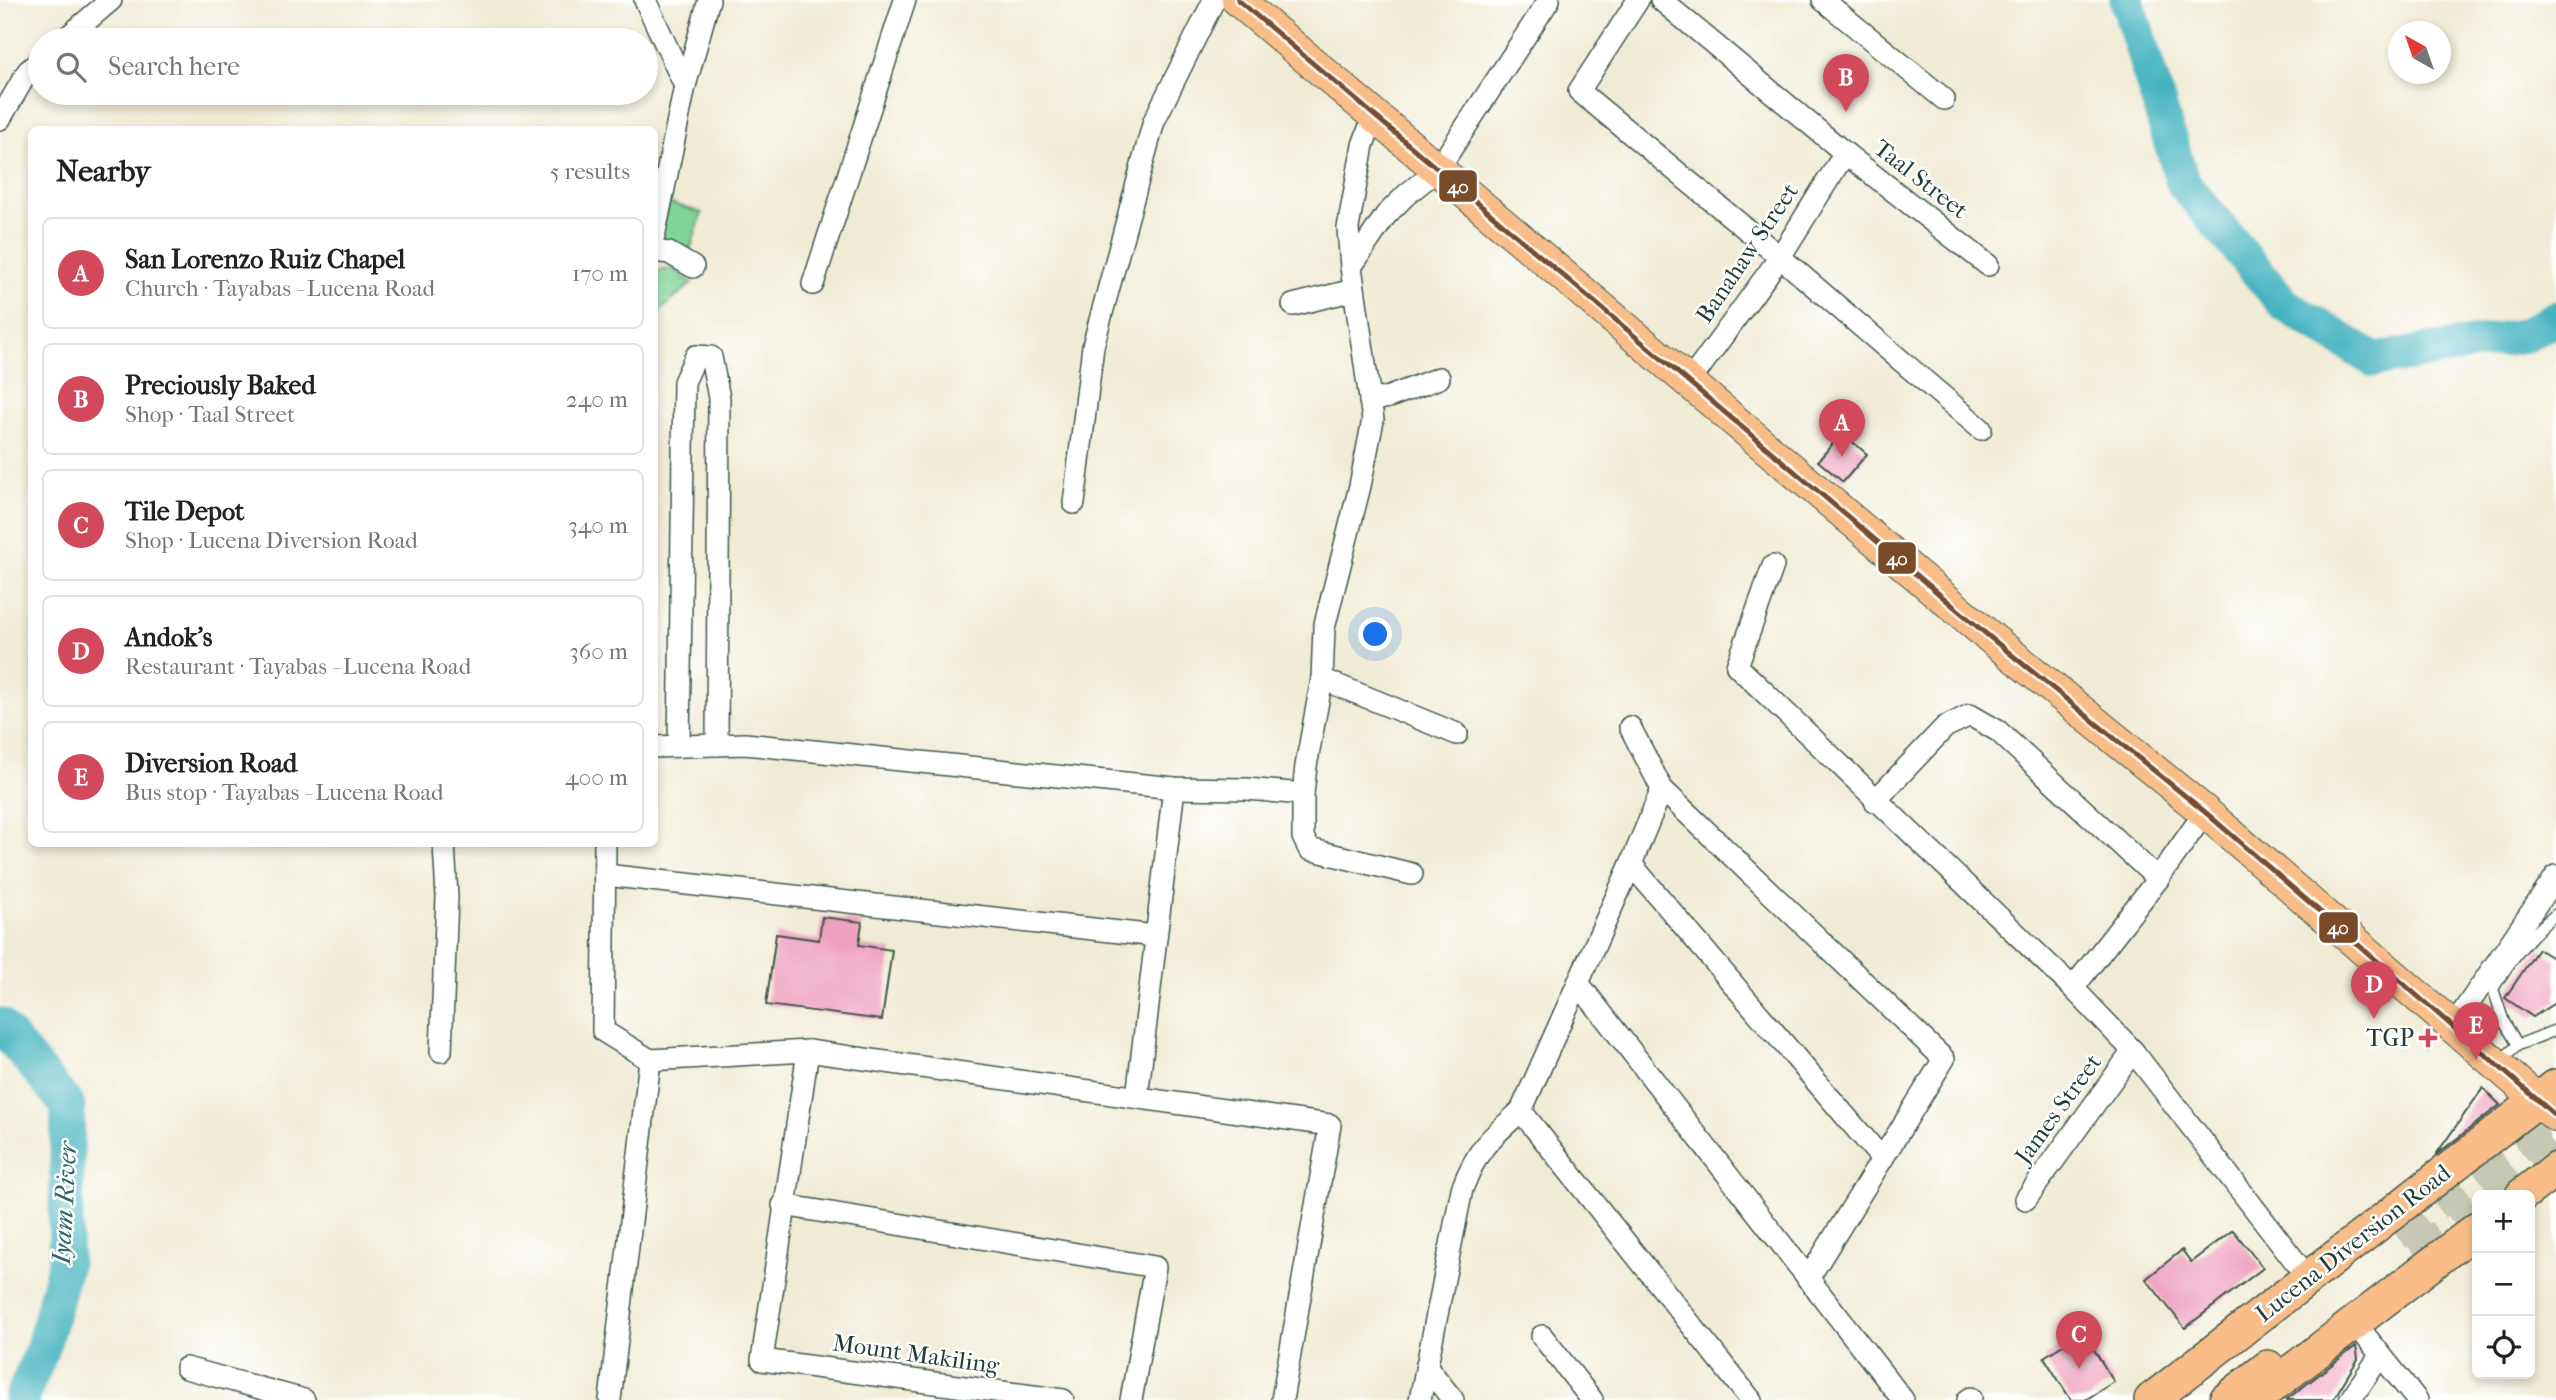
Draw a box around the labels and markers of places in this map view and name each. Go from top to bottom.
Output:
pin: B [1823,54,1869,112]
pin: A [1819,399,1865,457]
pin: D [2351,961,2397,1019]
pin: E [2453,1002,2499,1060]
place label: TGP [2366,1024,2414,1052]
marker: TGP [2420,1030,2436,1046]
pin: C [2056,1311,2102,1369]

